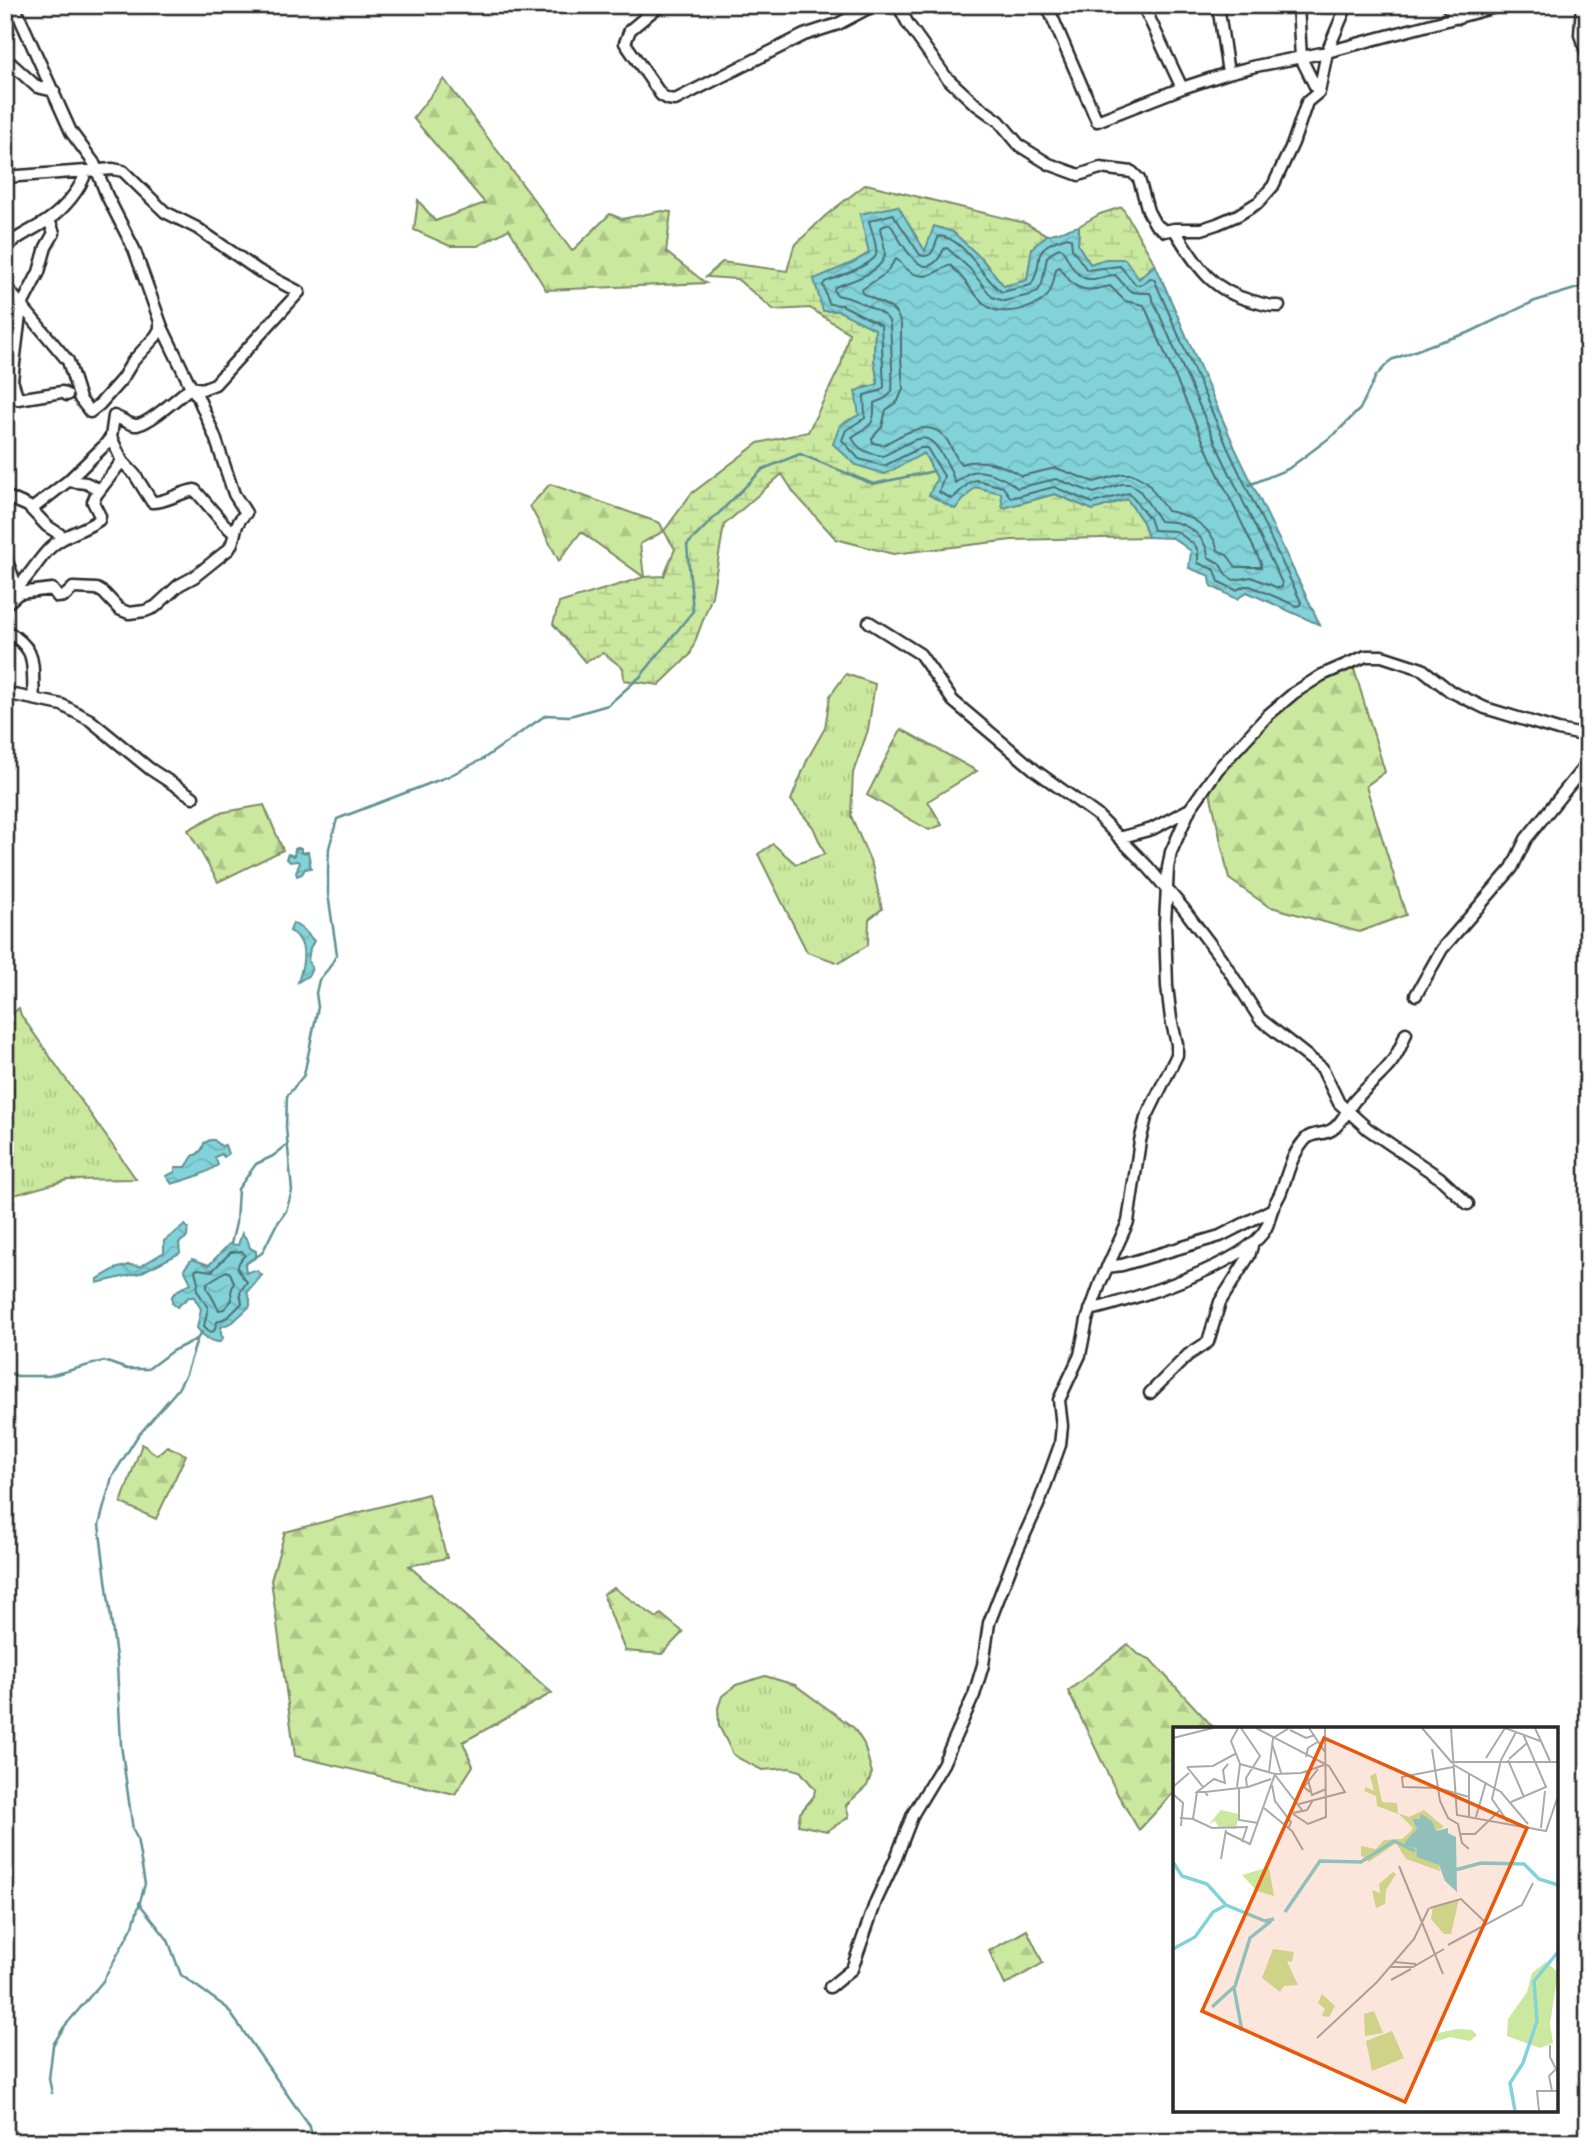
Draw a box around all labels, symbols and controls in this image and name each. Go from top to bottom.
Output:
inset map [1173,1727,1558,2112]

